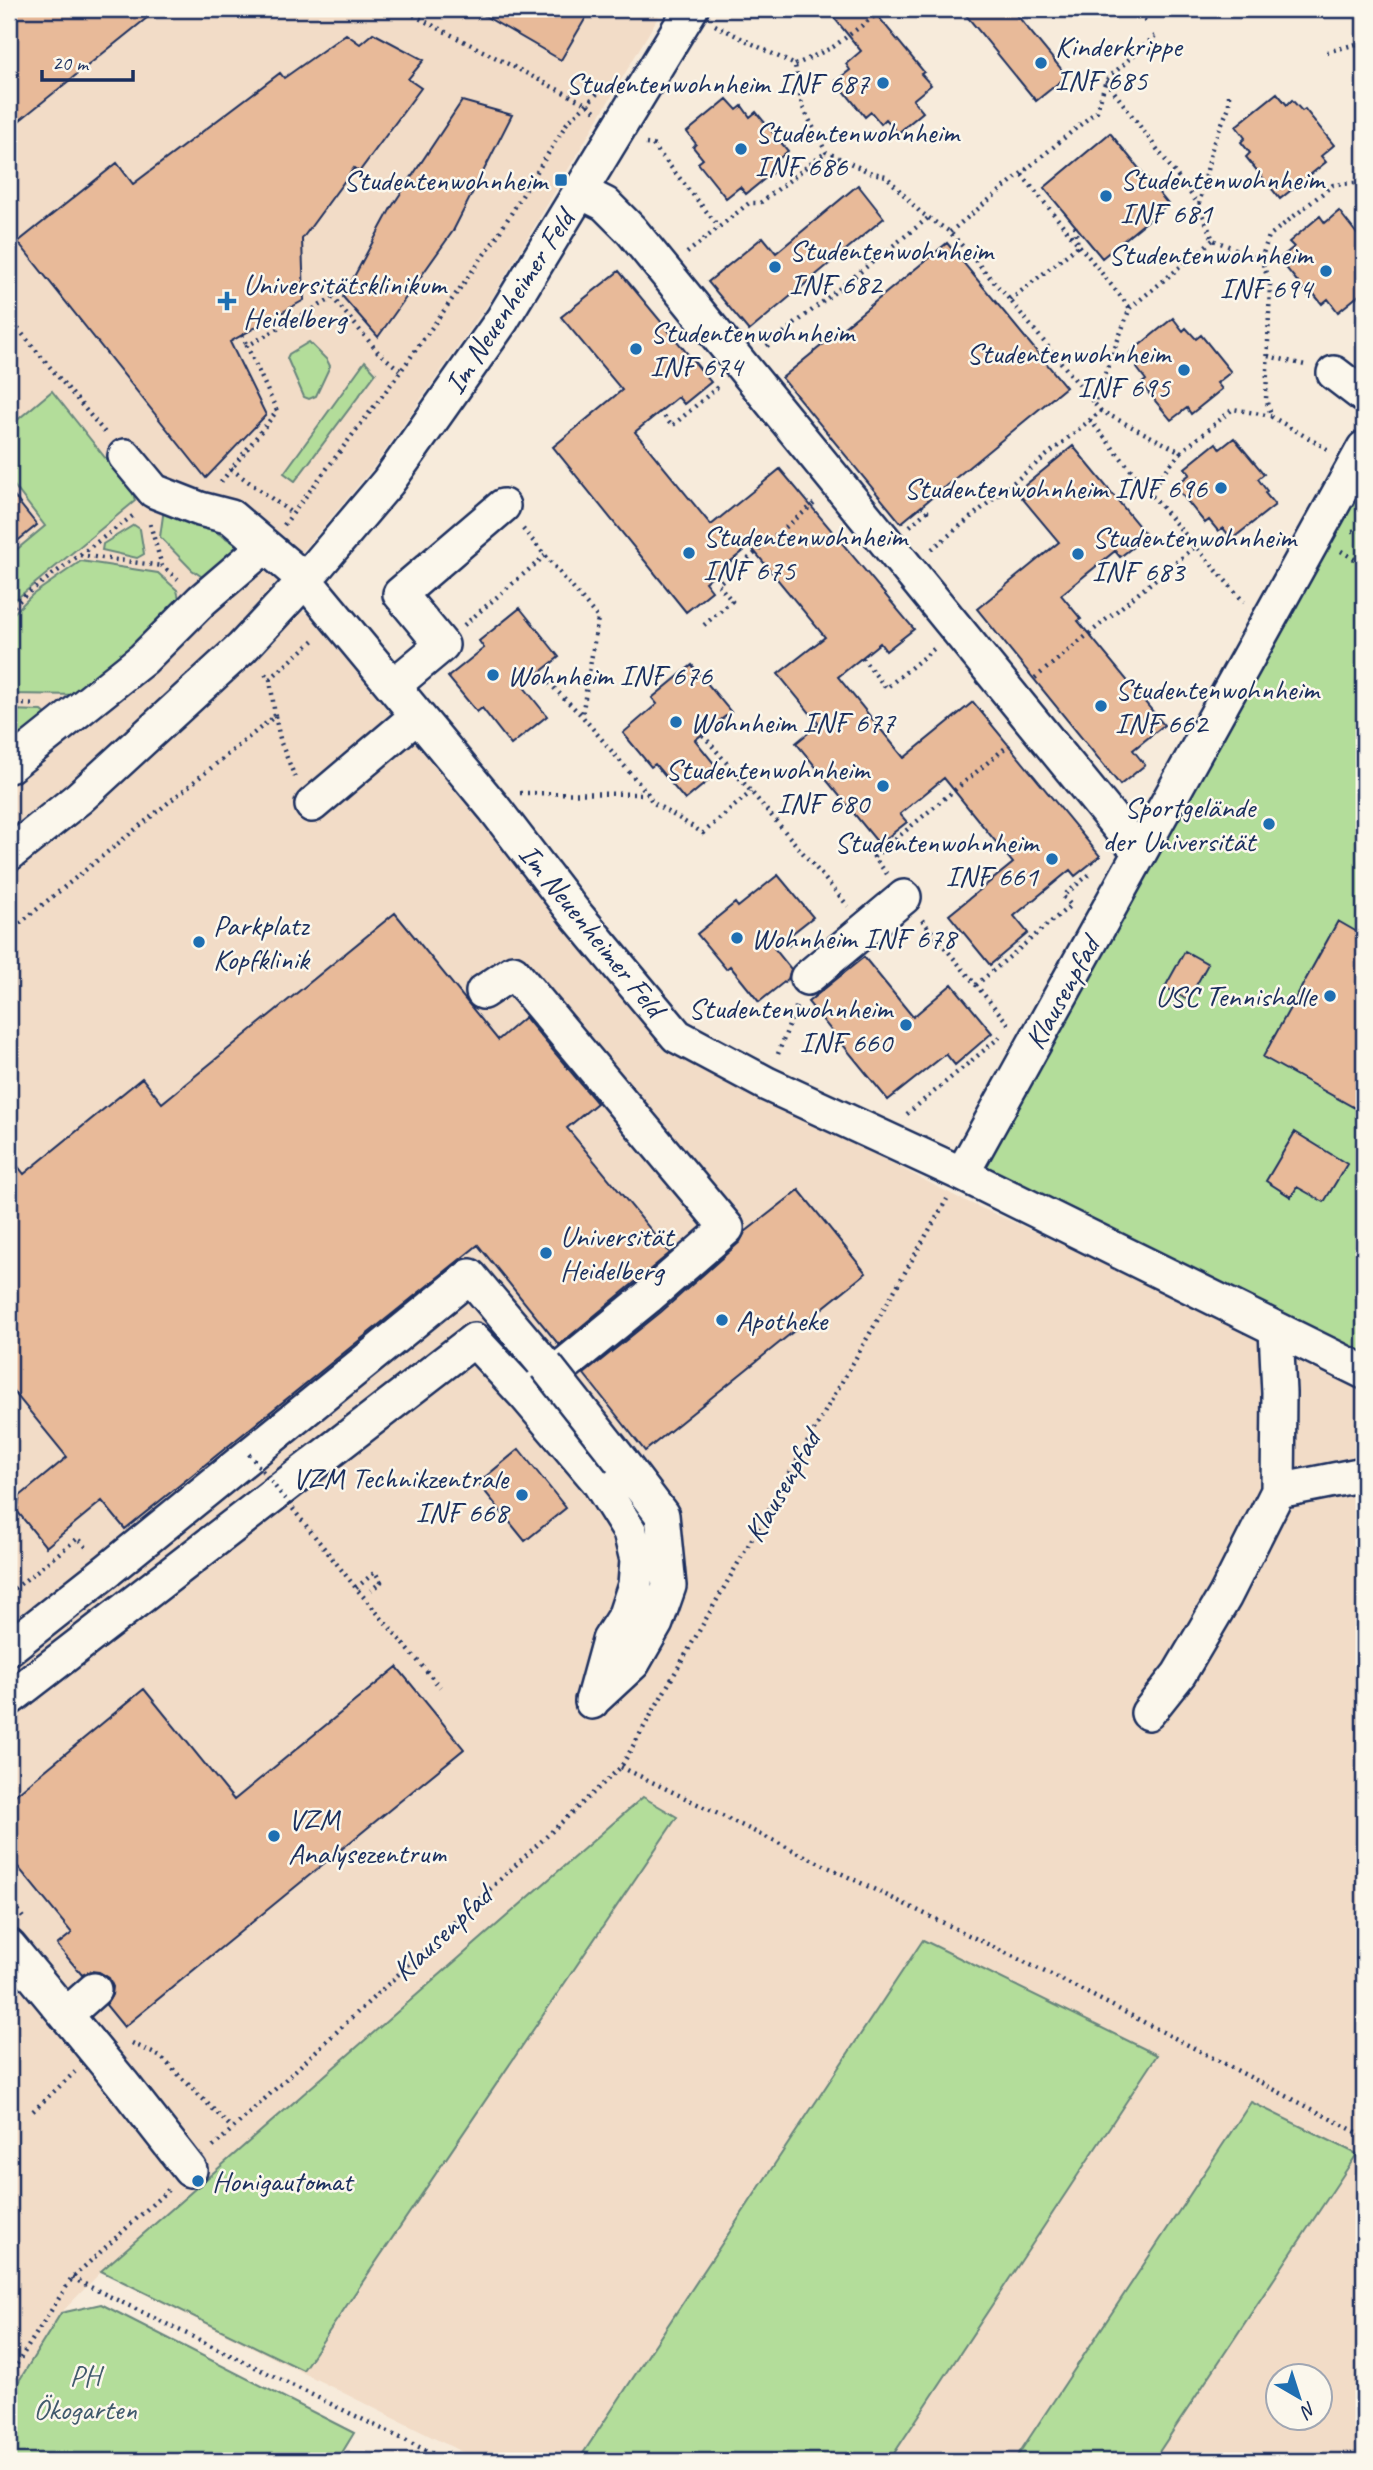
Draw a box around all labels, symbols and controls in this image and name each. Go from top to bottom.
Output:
place label: Kinderkrippe INF 685 [1055,27,1184,99]
scale bar [42,38,133,82]
text: 20 m [52,50,90,76]
marker: Kinderkrippe INF 685 [1033,55,1049,71]
place label: Studentenwohnheim INF 687 [566,64,870,102]
marker: Studentenwohnheim INF 687 [875,75,891,91]
place label: Studentenwohnheim INF 686 [755,113,961,185]
marker: Studentenwohnheim INF 686 [733,141,749,157]
place label: Studentenwohnheim INF 681 [1120,160,1326,232]
place label: Studentenwohnheim [343,161,549,199]
marker: Studentenwohnheim [553,172,569,188]
marker: Studentenwohnheim INF 681 [1098,188,1114,204]
street label: Im Neuenheimer Feld [435,199,585,401]
place label: Studentenwohnheim INF 682 [789,231,995,303]
place label: Studentenwohnheim INF 694 [1108,235,1314,307]
marker: Studentenwohnheim INF 682 [767,259,783,275]
marker: Studentenwohnheim INF 694 [1318,263,1334,279]
place label: Universitätsklinikum Heidelberg [243,265,448,337]
marker: Universitätsklinikum Heidelberg [217,291,237,311]
place label: Studentenwohnheim INF 674 [650,313,856,385]
place label: Studentenwohnheim INF 695 [966,334,1172,406]
marker: Studentenwohnheim INF 674 [628,341,644,357]
marker: Studentenwohnheim INF 695 [1176,362,1192,378]
place label: Studentenwohnheim INF 696 [904,469,1208,507]
marker: Studentenwohnheim INF 696 [1213,480,1229,496]
place label: Studentenwohnheim INF 675 [703,517,909,589]
place label: Studentenwohnheim INF 683 [1092,518,1298,590]
marker: Studentenwohnheim INF 675 [681,545,697,561]
marker: Studentenwohnheim INF 683 [1070,546,1086,562]
place label: Wohnheim INF 676 [507,656,713,694]
marker: Wohnheim INF 676 [485,667,501,683]
place label: Studentenwohnheim INF 662 [1115,670,1321,742]
marker: Studentenwohnheim INF 662 [1093,698,1109,714]
place label: Wohnheim INF 677 [690,703,896,741]
marker: Wohnheim INF 677 [668,714,684,730]
place label: Studentenwohnheim INF 680 [665,750,871,822]
marker: Studentenwohnheim INF 680 [875,778,891,794]
place label: Sportgelände der Universität [1103,788,1258,860]
marker: Sportgelände der Universität [1261,816,1277,832]
place label: Studentenwohnheim INF 661 [834,823,1040,895]
street label: Im Neuenheimer Feld [511,836,676,1028]
marker: Studentenwohnheim INF 661 [1044,851,1060,867]
place label: Parkplatz Kopfklinik [213,906,311,978]
place label: Wohnheim INF 678 [751,919,958,957]
street label: Klausenpfad [1016,926,1110,1056]
marker: Wohnheim INF 678 [729,930,745,946]
marker: Parkplatz Kopfklinik [191,934,207,950]
place label: USC Tennishalle [1155,977,1318,1015]
marker: USC Tennishalle [1322,988,1338,1004]
place label: Studentenwohnheim INF 660 [688,989,894,1061]
marker: Studentenwohnheim INF 660 [898,1017,914,1033]
place label: Universität Heidelberg [560,1217,676,1289]
marker: Universität Heidelberg [538,1245,554,1261]
place label: Apotheke [736,1301,829,1339]
marker: Apotheke [714,1312,730,1328]
street label: Klausenpfad [735,1420,831,1549]
place label: VZM Technikzentrale INF 668 [292,1459,510,1531]
marker: VZM Technikzentrale INF 668 [514,1487,530,1503]
place label: VZM Analysezentrum [288,1800,447,1872]
marker: VZM Analysezentrum [266,1828,282,1844]
street label: Klausenpfad [384,1874,503,1989]
place label: Honigautomat [212,2162,355,2200]
marker: Honigautomat [190,2173,206,2189]
park label: PH Ökogarten [33,2356,137,2428]
north arrow [1264,2362,1334,2432]
text: N [1294,2396,1321,2424]

